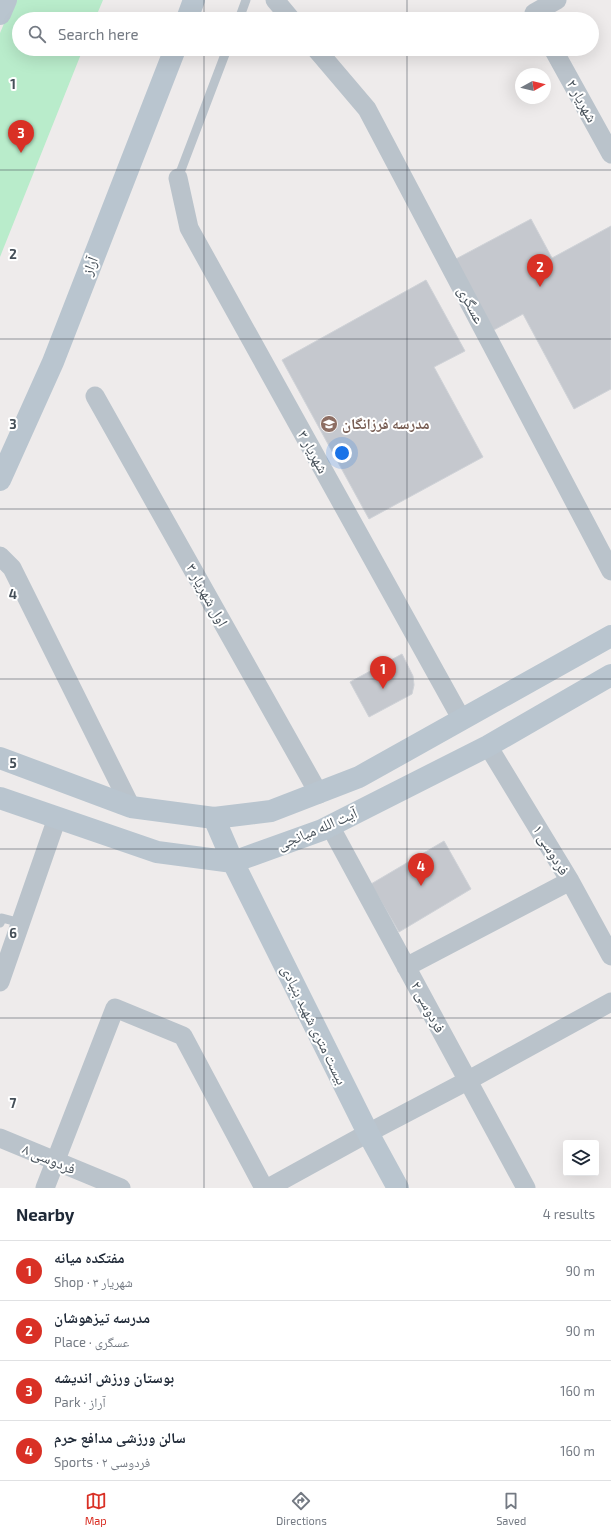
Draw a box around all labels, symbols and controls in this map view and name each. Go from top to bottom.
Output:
search box [12,12,599,56]
icon: search [26,23,48,45]
text: Search here [58,25,139,43]
north arrow [515,68,551,104]
text: 1 [10,76,16,92]
street label: شهریار ۲ [563,76,602,126]
pin: 3 [8,120,34,153]
text: 2 [9,246,17,262]
street label: آراز [77,253,102,279]
pin: 2 [527,254,553,287]
street label: عسگری [453,283,489,328]
school or university icon: مدرسه فرزانگان [319,414,339,434]
place label: مدرسه فرزانگان [342,414,430,433]
text: 3 [9,416,17,432]
street label: شهریار ۳ [294,427,333,477]
your location [332,443,352,463]
street label: اول شهریار ۳ [181,560,233,630]
text: 4 [9,586,17,602]
pin: 1 [370,656,396,689]
text: 5 [9,755,17,771]
street label: آیت الله میانجی [274,803,361,855]
street label: فردوسی ۱ [528,821,574,879]
pin: 4 [408,853,434,886]
text: 6 [9,925,17,941]
street label: بیست متری شهید بنیادی [276,962,352,1088]
street label: فردوسی ۲ [406,978,450,1036]
text: 7 [10,1095,17,1111]
street label: فردوسی ۸ [19,1139,79,1179]
map controls [563,1140,599,1176]
button: layers [563,1140,599,1176]
text: Nearby [16,1204,74,1224]
text: 4 results [543,1206,595,1222]
text: مفتکده میانه [54,1248,125,1266]
text: 1 [26,1263,32,1279]
text: 90 m [565,1263,595,1279]
text: Shop · شهریار ۳ [54,1274,133,1290]
text: مدرسه تیزهوشان [54,1308,150,1326]
text: 2 [25,1323,33,1339]
text: 90 m [565,1323,595,1339]
text: Place · عسگری [54,1334,129,1350]
text: بوستان ورزش اندیشه [54,1368,174,1386]
text: 3 [25,1383,33,1399]
text: 160 m [560,1383,595,1399]
text: Park · آراز [54,1394,106,1410]
text: سالن ورزشی مدافع حرم [54,1428,186,1446]
text: 4 [25,1443,33,1459]
text: 160 m [560,1443,595,1459]
text: Sports · فردوسی ۲ [54,1454,150,1470]
tab: Map [85,1490,107,1527]
tab: Directions [276,1490,327,1527]
tab: Saved [496,1490,526,1527]

